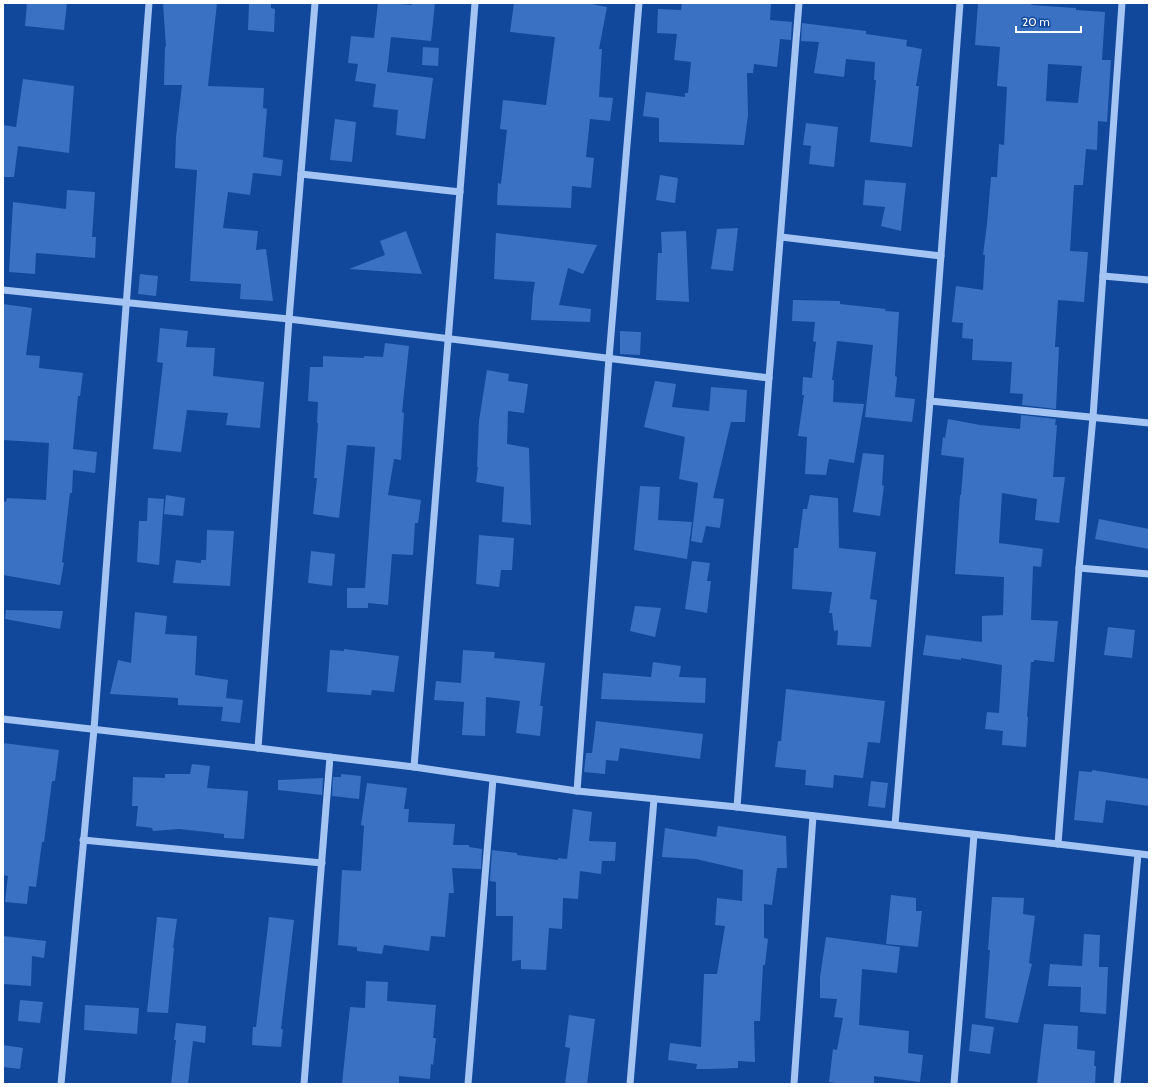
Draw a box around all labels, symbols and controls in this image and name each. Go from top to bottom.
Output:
scale bar [1016,8,1081,34]
text: 20 m [1022,14,1050,29]

